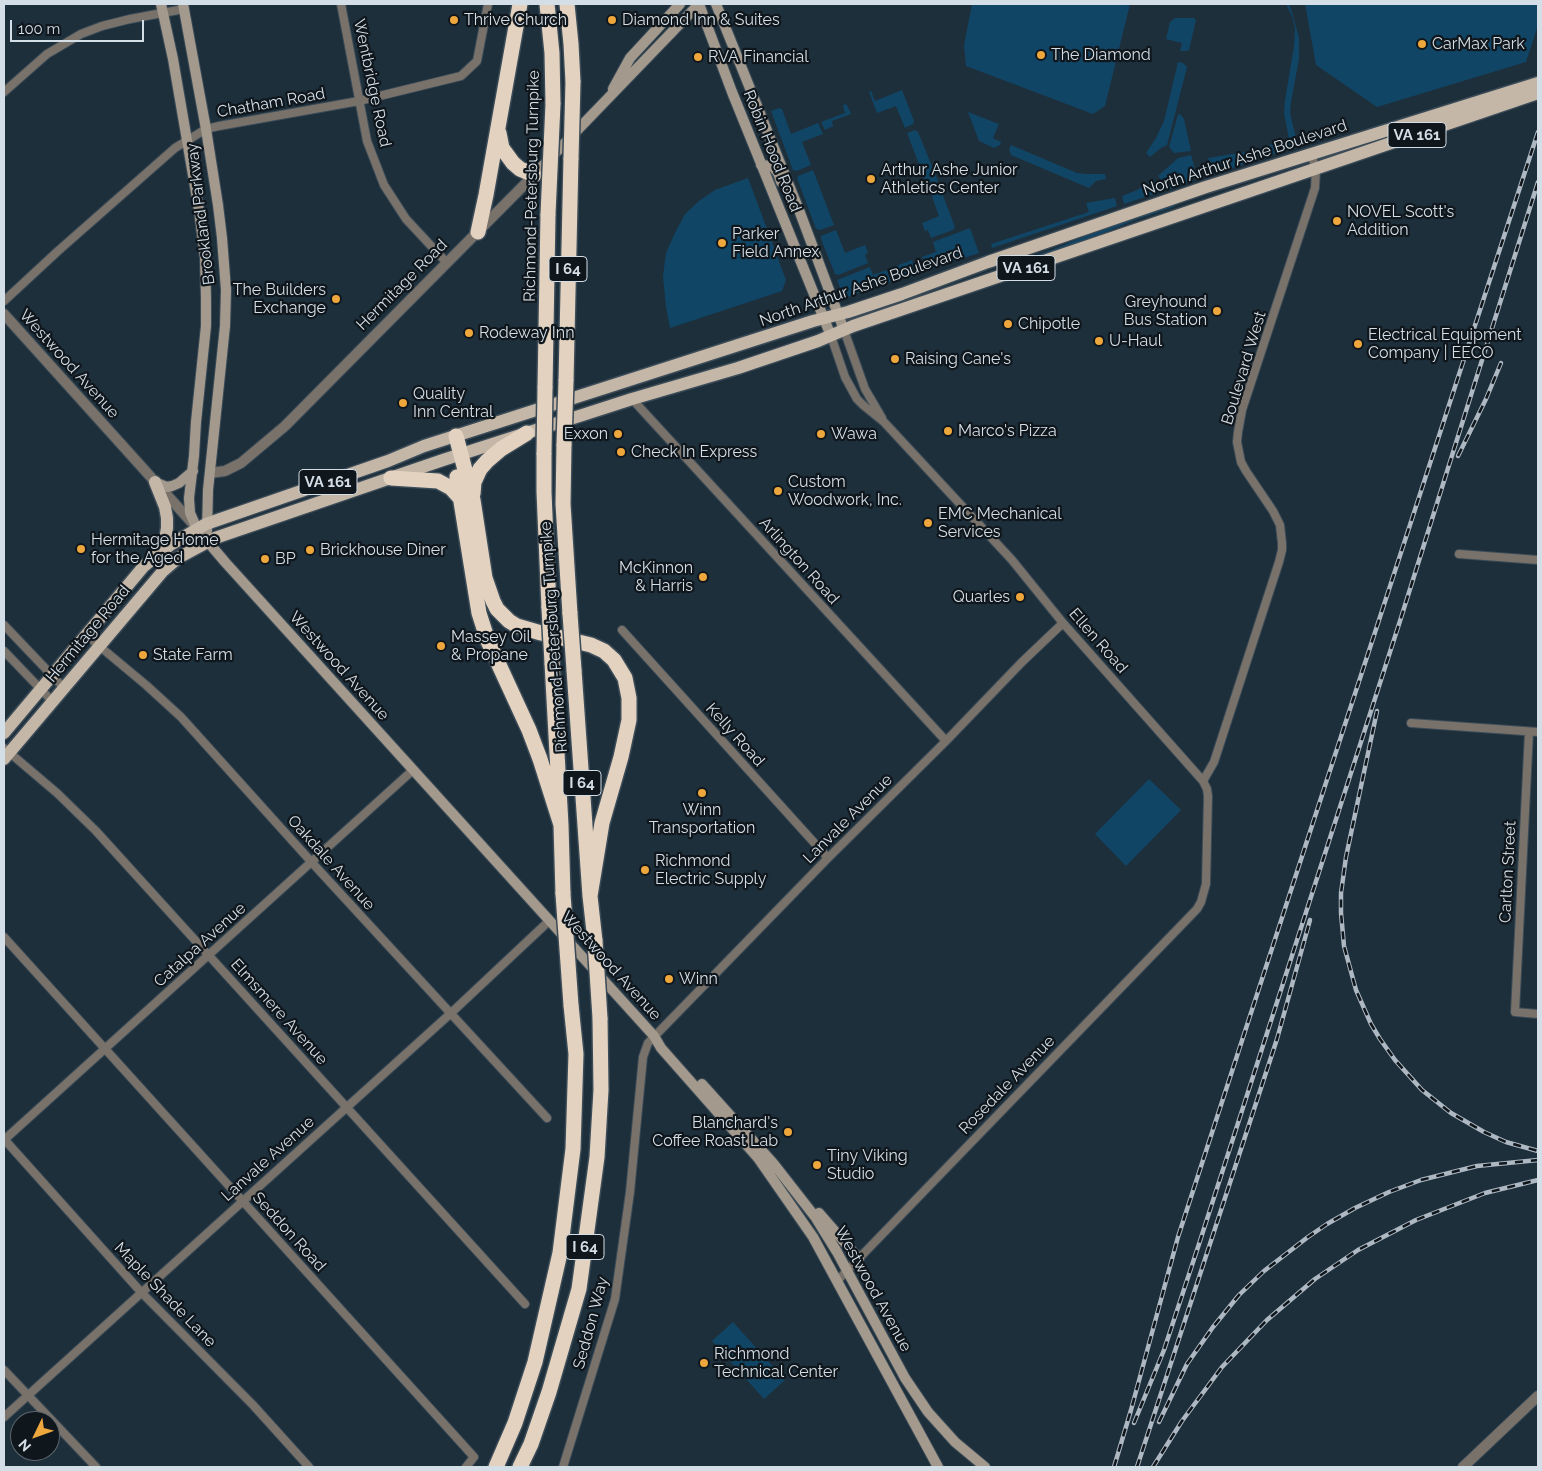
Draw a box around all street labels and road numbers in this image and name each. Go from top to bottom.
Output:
street label: Wentbridge Road [349,17,395,149]
street label: Richmond-Petersburg Turnpike [520,70,544,302]
street label: Chatham Road [215,84,327,122]
street label: Robin Hood Road [739,87,805,215]
street label: North Arthur Ashe Boulevard [1141,116,1349,200]
road number: VA 161 [1388,122,1446,148]
street label: Brookland Parkway [183,142,219,286]
street label: Hermitage Road [353,236,451,334]
street label: North Arthur Ashe Boulevard [757,243,965,331]
road number: I 64 [549,256,587,282]
road number: VA 161 [997,256,1055,280]
street label: Westwood Avenue [15,306,123,422]
street label: Boulevard West [1218,309,1270,427]
road number: VA 161 [299,470,357,494]
street label: Arlington Road [755,514,843,608]
street label: Richmond-Petersburg Turnpike [536,521,572,753]
street label: Hermitage Road [42,582,134,686]
street label: Ellen Road [1065,605,1131,677]
street label: Westwood Avenue [285,608,393,724]
street label: Kelly Road [702,699,768,771]
road number: I 64 [563,770,601,796]
street label: Lanvale Avenue [799,770,897,868]
street label: Oakdale Avenue [283,811,379,915]
street label: Carlton Street [1496,820,1520,924]
street label: Catalpa Avenue [150,899,250,991]
street label: Westwood Avenue [557,908,665,1024]
street label: Elmsmere Avenue [226,955,332,1069]
street label: Rosedale Avenue [955,1032,1059,1138]
street label: Lanvale Avenue [218,1112,318,1206]
street label: Seddon Road [248,1188,330,1276]
street label: Westwood Avenue [831,1223,915,1355]
road number: I 64 [566,1234,604,1260]
street label: Maple Shade Lane [110,1239,220,1351]
street label: Seddon Way [569,1275,613,1371]

